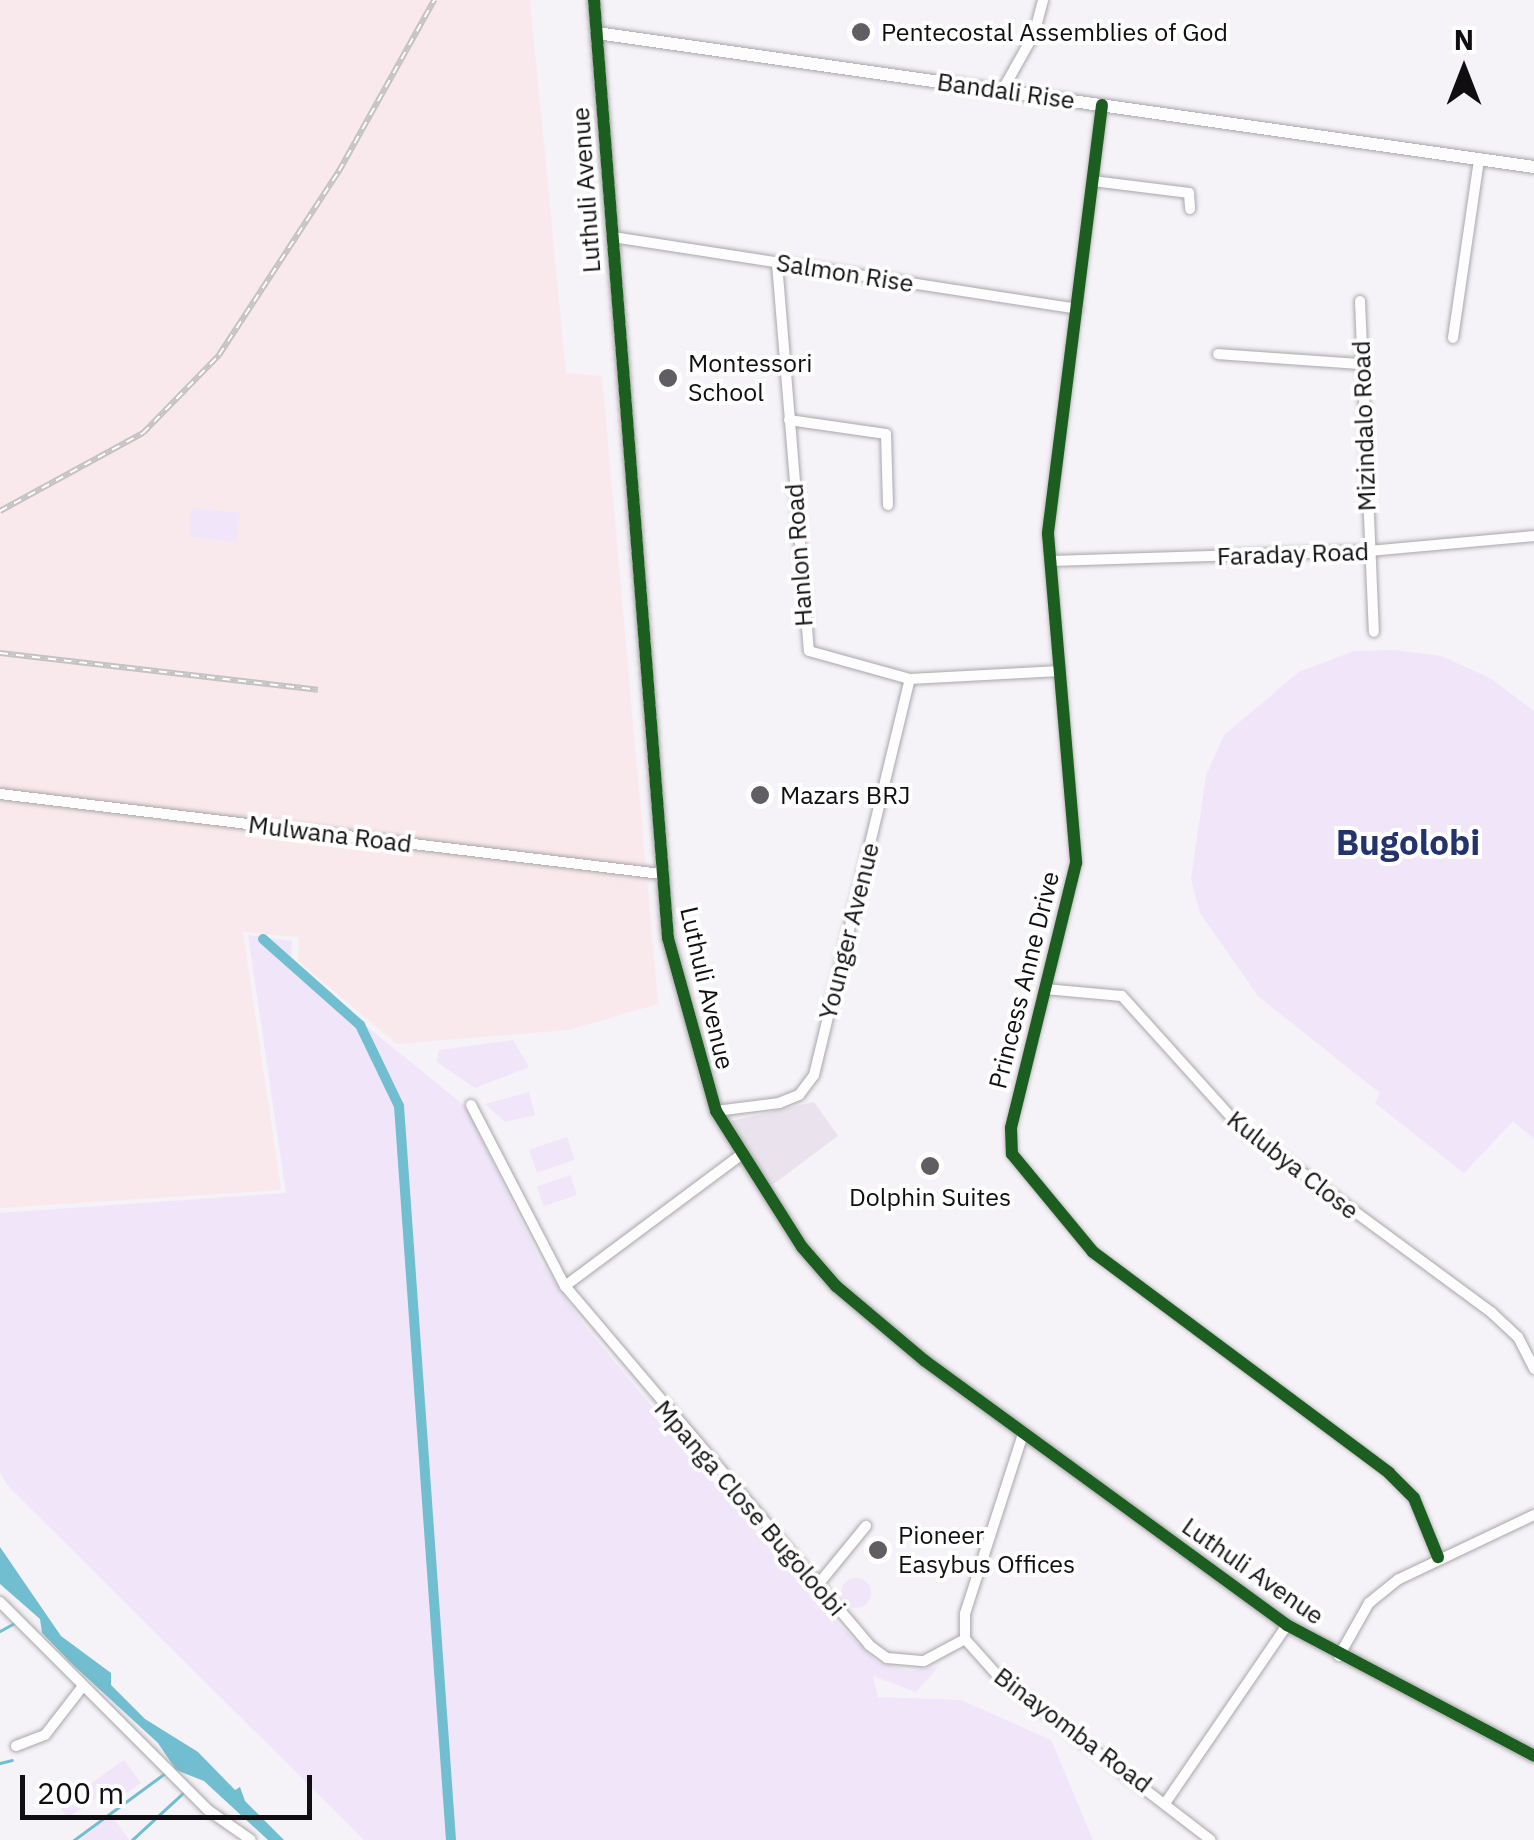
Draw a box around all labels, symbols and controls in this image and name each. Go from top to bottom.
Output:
place label: Pentecostal Assemblies of God [881,17,1228,47]
north arrow [1414,20,1514,120]
marker: Pentecostal Assemblies of God [850,21,872,43]
text: N [1454,21,1474,58]
street label: Bandali Rise [935,66,1077,116]
street label: Luthuli Avenue [565,106,607,274]
street label: Salmon Rise [774,247,916,299]
street label: Mizindalo Road [1346,340,1382,512]
place label: Montessori School [688,349,813,408]
marker: Montessori School [657,367,679,389]
street label: Hanlon Road [779,482,819,628]
street label: Faraday Road [1216,536,1370,572]
place label: Mazars BRJ [780,780,910,810]
marker: Mazars BRJ [749,784,771,806]
street label: Mulwana Road [247,809,413,859]
district label: Bugolobi [1336,821,1480,863]
street label: Younger Avenue [813,839,885,1023]
street label: Princess Anne Drive [982,868,1066,1092]
street label: Luthuli Avenue [674,904,740,1072]
street label: Kulubya Close [1221,1104,1365,1226]
marker: Dolphin Suites [919,1155,941,1177]
place label: Dolphin Suites [849,1182,1011,1212]
street label: Mpanga Close Bugoloobi [648,1394,852,1622]
street label: Luthuli Avenue [1176,1511,1330,1631]
place label: Pioneer Easybus Offices [898,1521,1075,1580]
marker: Pioneer Easybus Offices [867,1539,889,1561]
street label: Binayomba Road [988,1661,1158,1799]
scale bar [25,1755,318,1817]
text: 200 m [37,1773,124,1812]

